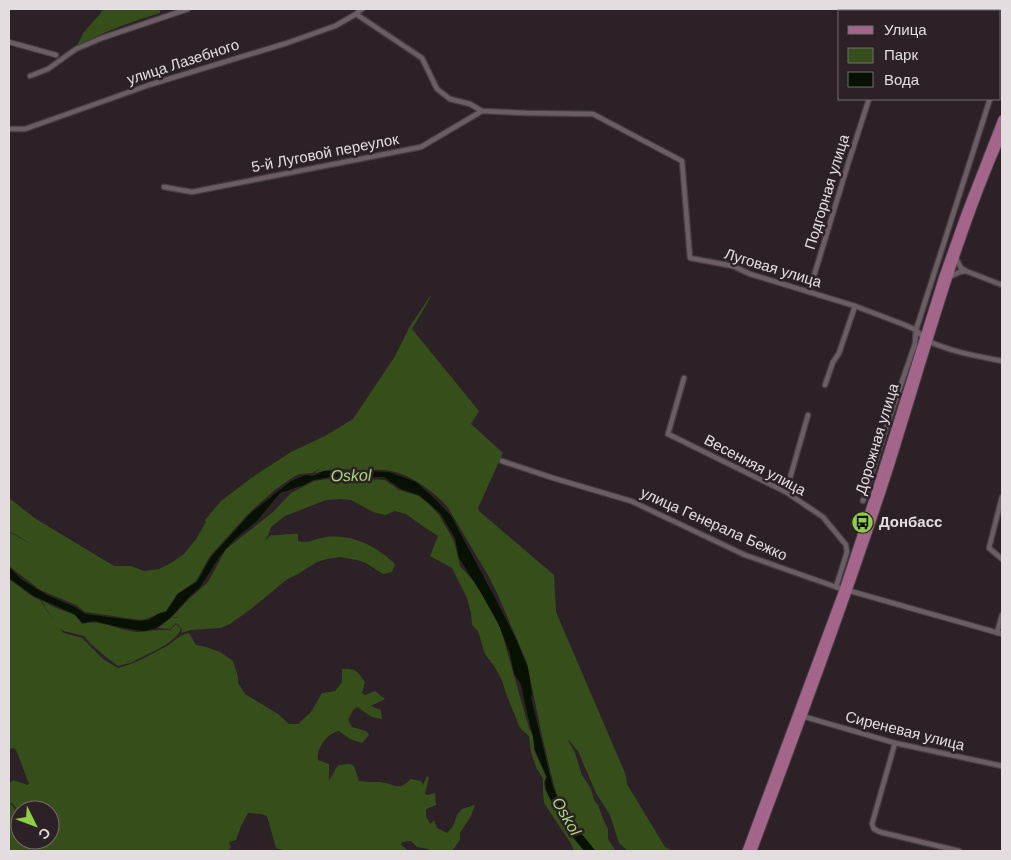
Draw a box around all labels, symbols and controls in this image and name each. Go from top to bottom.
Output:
legend [838,10,1001,100]
text: Улица [884,21,927,38]
street label: улица Лазебного [125,35,241,88]
text: Парк [884,46,918,63]
text: Вода [884,71,920,88]
street label: 5-й Луговой переулок [250,130,400,175]
street label: Подгорная улица [801,132,852,251]
street label: Луговая улица [723,245,824,291]
street label: Дорожная улица [852,381,902,497]
street label: Весенняя улица [702,431,809,499]
water label: Oskol [330,467,372,484]
street label: улица Генерала Бежко [638,484,790,564]
bus stop icon: Донбасс [851,510,875,534]
place label: Донбасс [879,513,942,530]
street label: Сиреневая улица [844,707,967,754]
water label: Oskol [549,794,584,839]
north arrow [10,800,60,850]
text: С [35,825,54,843]

